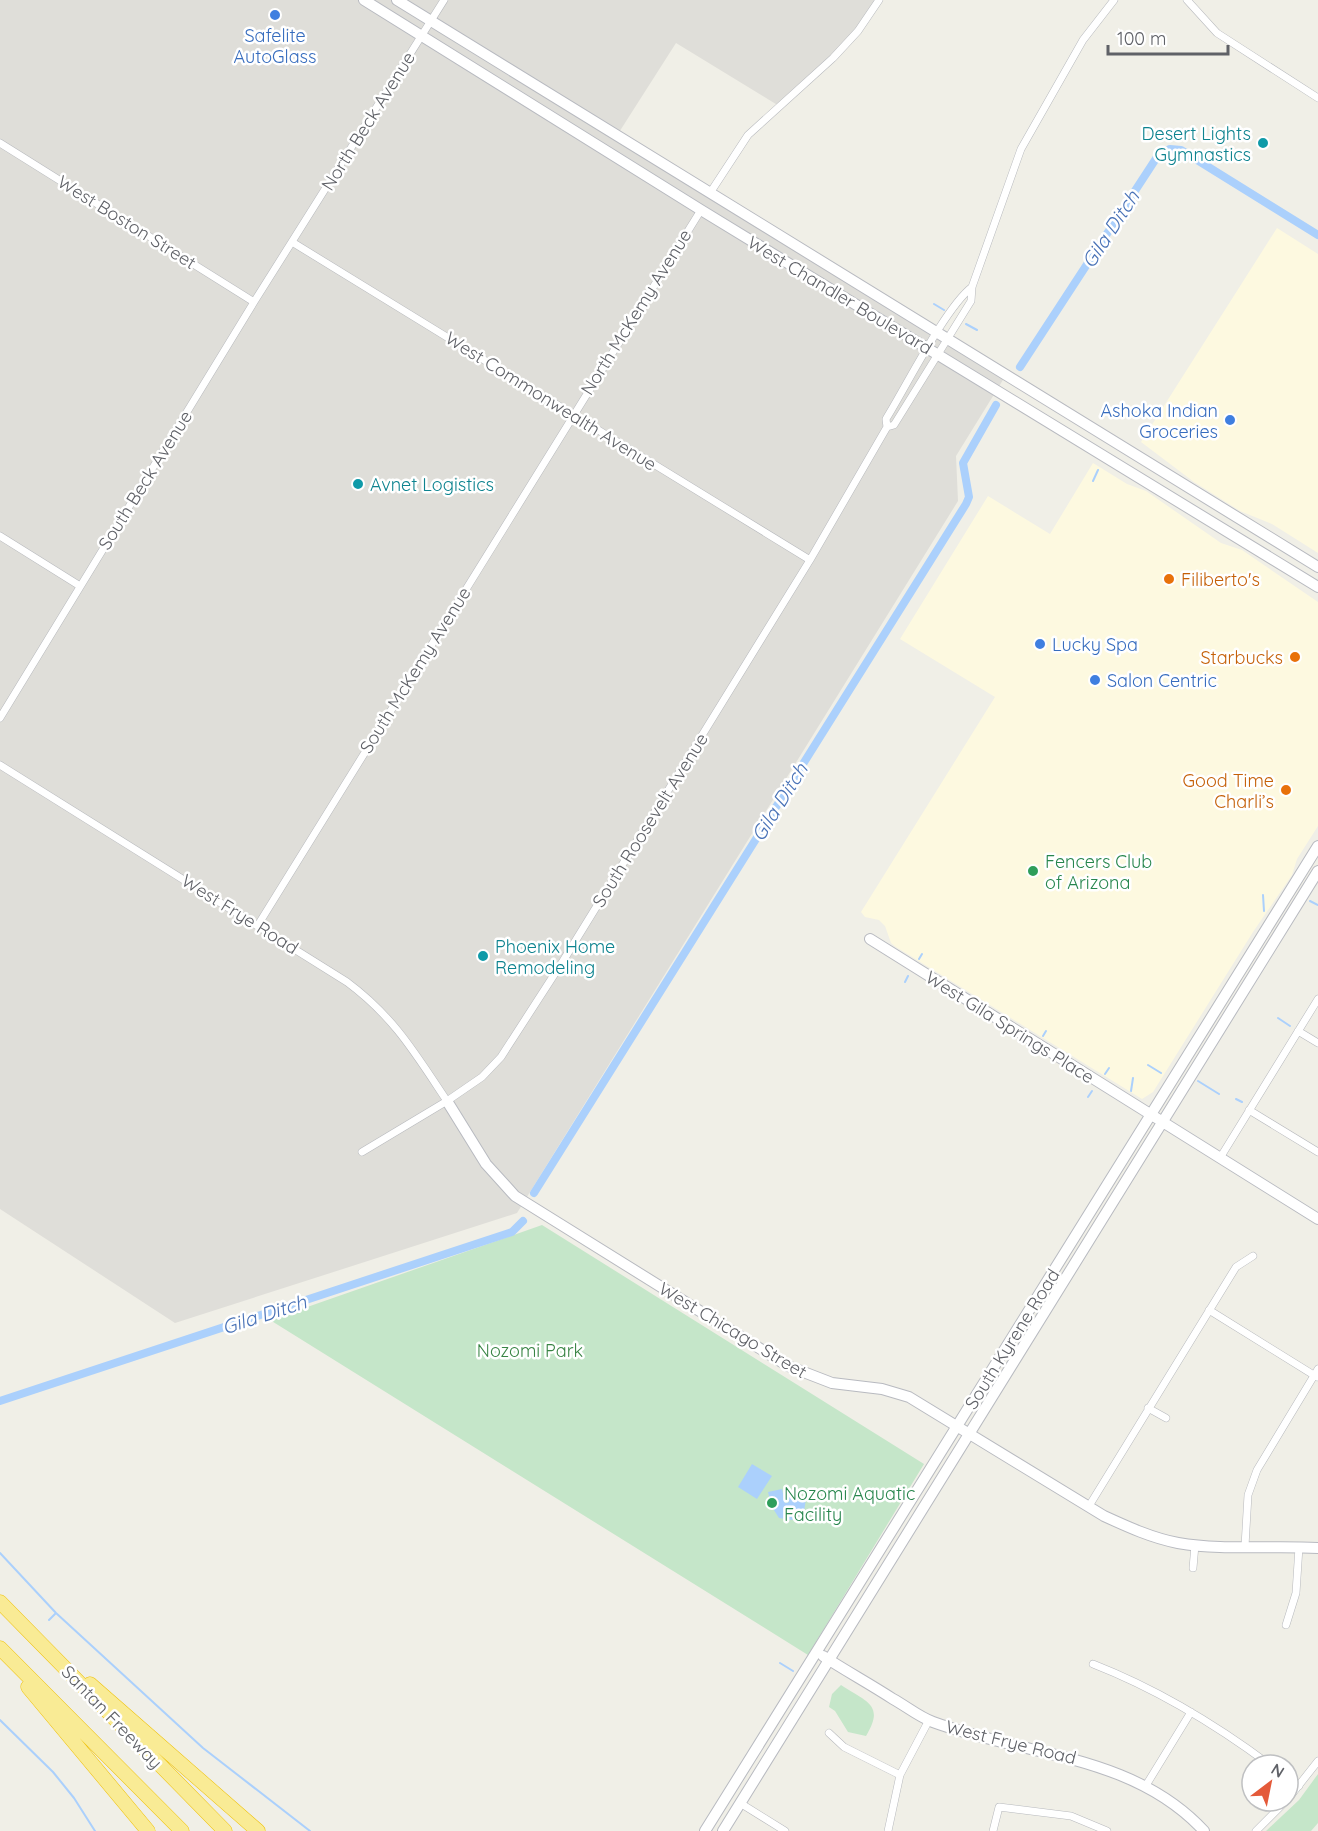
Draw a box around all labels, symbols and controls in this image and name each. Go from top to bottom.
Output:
marker: Safelite AutoGlass [268,8,282,22]
scale bar [1108,18,1228,56]
place label: Safelite AutoGlass [233,24,317,68]
text: 100 m [1117,27,1166,50]
street label: North Beck Avenue [316,47,420,195]
place label: Desert Lights Gymnastics [1141,122,1251,166]
marker: Desert Lights Gymnastics [1256,136,1270,150]
street label: West Boston Street [53,170,201,274]
water label: Gila Ditch [1076,185,1145,272]
street label: North McKemy Avenue [576,225,696,399]
street label: West Chandler Boulevard [743,231,937,359]
street label: West Commonwealth Avenue [441,326,661,476]
place label: Ashoka Indian Groceries [1100,399,1218,443]
street label: South Beck Avenue [93,406,197,554]
marker: Ashoka Indian Groceries [1223,413,1237,427]
place label: Avnet Logistics [370,473,494,496]
marker: Avnet Logistics [351,477,365,491]
place label: Filiberto's [1181,568,1260,591]
marker: Filiberto's [1162,572,1176,586]
street label: South McKemy Avenue [354,583,476,757]
place label: Lucky Spa [1052,633,1138,656]
marker: Lucky Spa [1033,637,1047,651]
place label: Starbucks [1200,646,1283,669]
marker: Starbucks [1288,650,1302,664]
place label: Salon Centric [1107,669,1217,692]
marker: Salon Centric [1088,673,1102,687]
street label: South Roosevelt Avenue [587,729,713,911]
water label: Gila Ditch [745,758,813,846]
place label: Good Time Charli’s [1183,769,1274,813]
marker: Good Time Charli’s [1279,783,1293,797]
place label: Fencers Club of Arizona [1045,850,1152,894]
marker: Fencers Club of Arizona [1026,864,1040,878]
street label: West Frye Road [177,869,303,959]
place label: Phoenix Home Remodeling [495,935,615,979]
marker: Phoenix Home Remodeling [476,949,490,963]
street label: West Gila Springs Place [921,966,1099,1088]
street label: South Kyrene Road [959,1264,1065,1414]
street label: West Chicago Street [655,1277,811,1383]
water label: Gila Ditch [219,1288,310,1339]
park label: Nozomi Park [477,1339,583,1362]
place label: Nozomi Aquatic Facility [784,1482,915,1526]
marker: Nozomi Aquatic Facility [765,1496,779,1510]
street label: Santan Freeway [57,1660,167,1774]
street label: West Frye Road [943,1715,1079,1769]
north arrow [1240,1753,1300,1813]
text: N [1268,1759,1288,1782]

